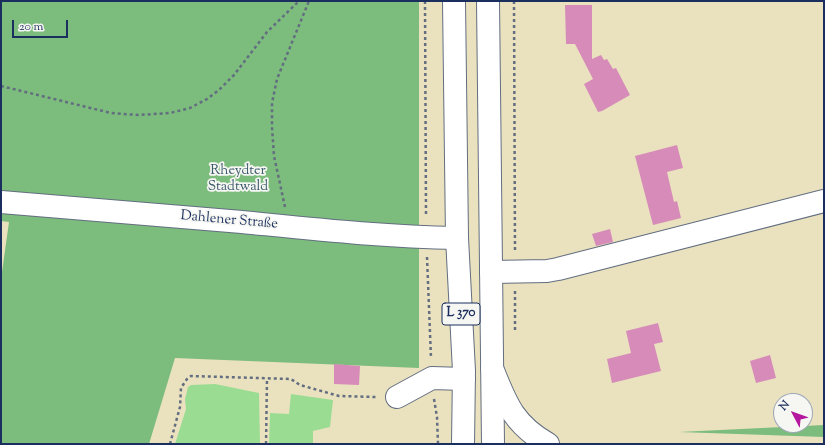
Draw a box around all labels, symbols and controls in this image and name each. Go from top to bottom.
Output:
scale bar [14,12,70,38]
text: 20 m [19,18,43,36]
park label: Rheydter Stadtwald [208,164,268,196]
street label: Dahlener Straße [180,208,278,234]
road number: L 370 [442,303,480,325]
north arrow [773,393,813,433]
text: N [776,397,794,414]

